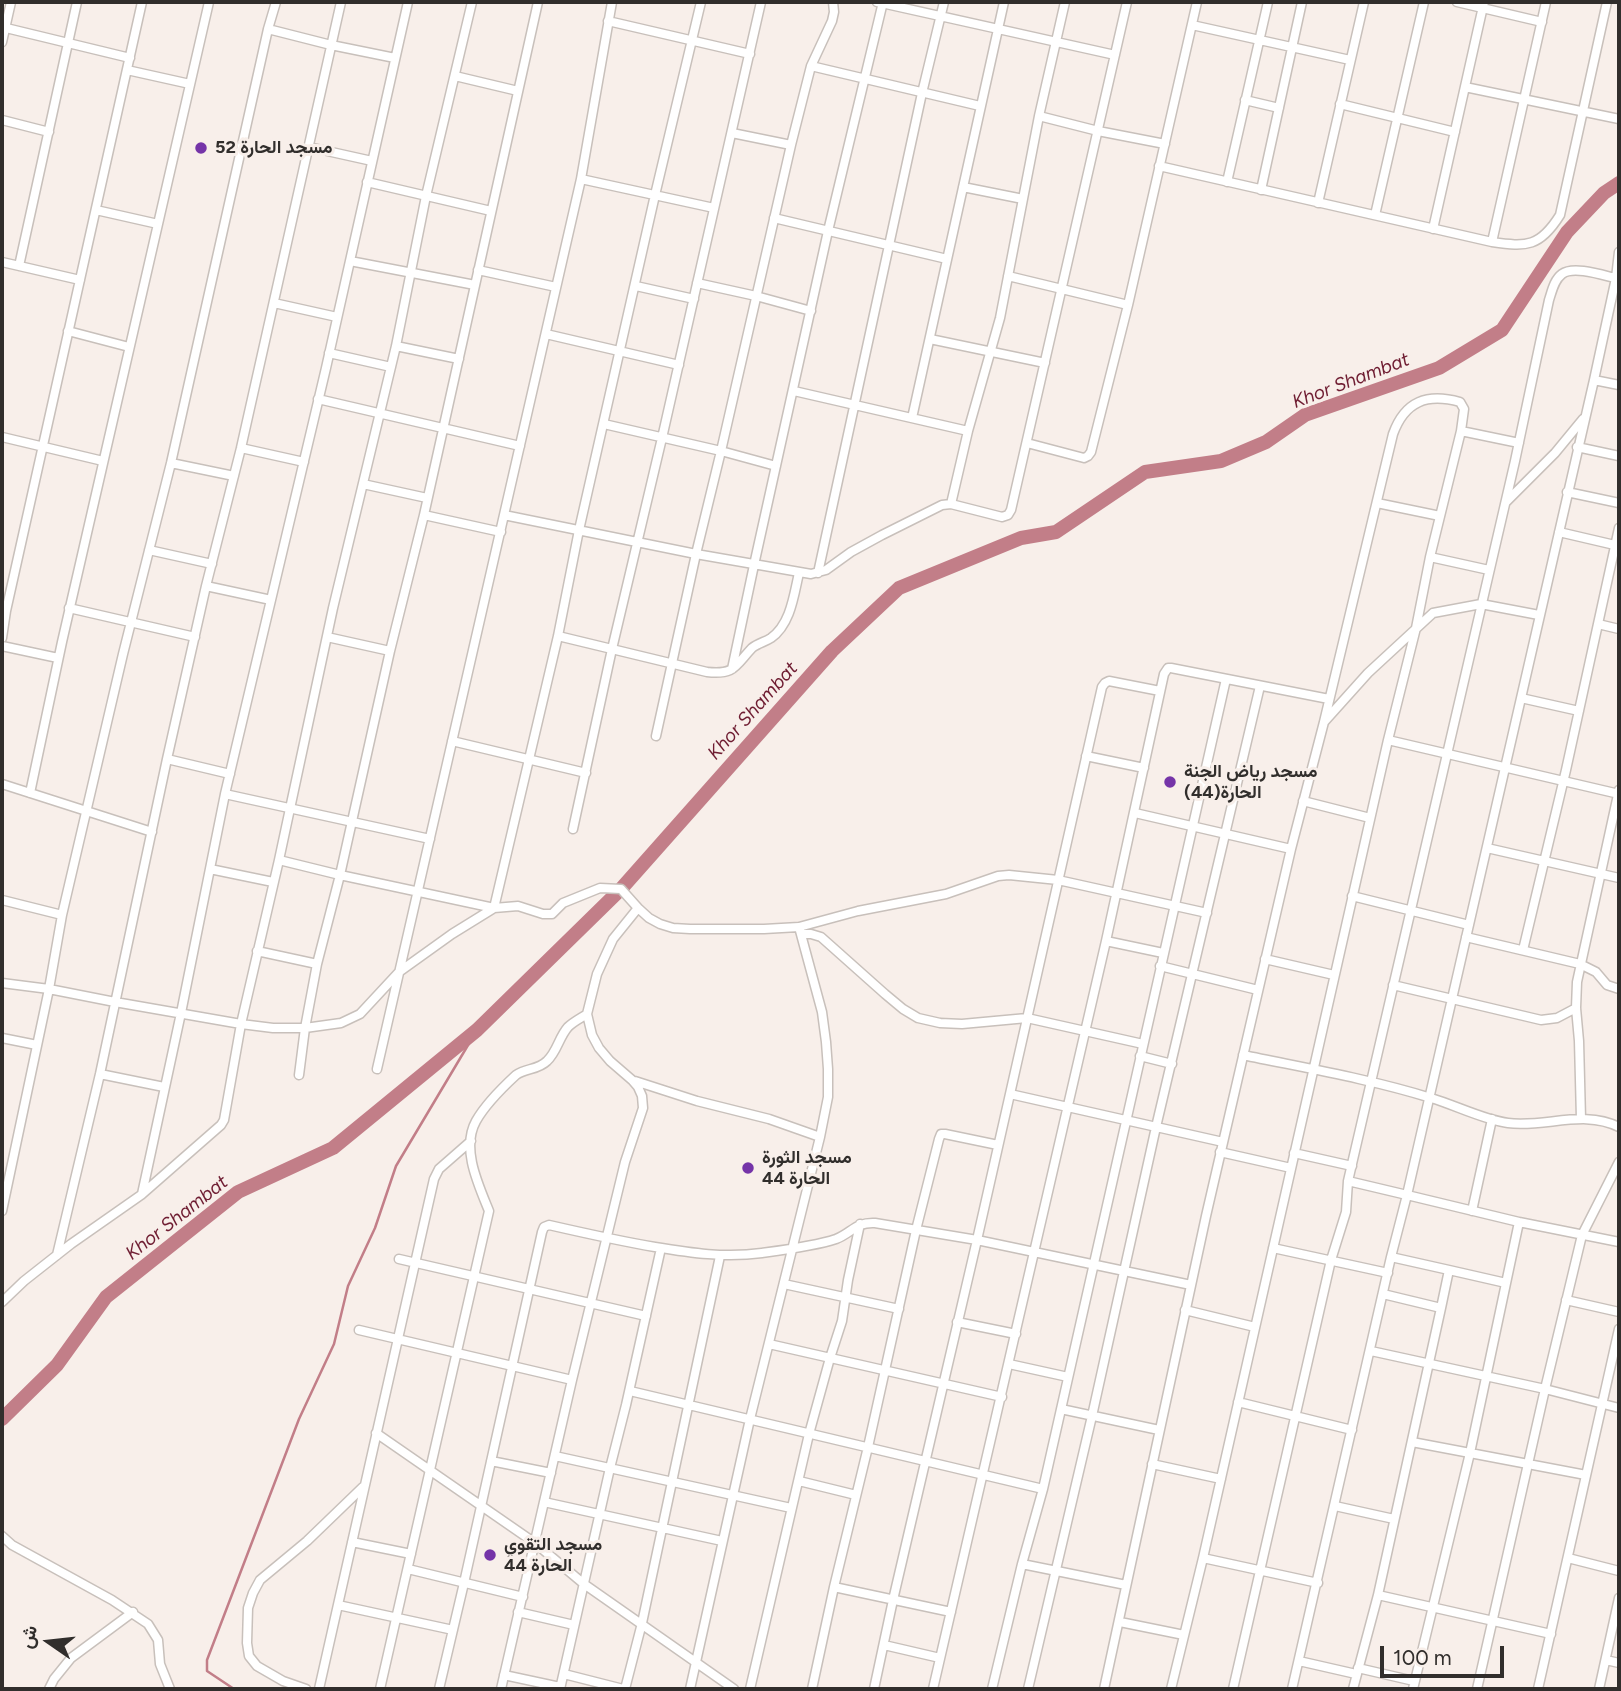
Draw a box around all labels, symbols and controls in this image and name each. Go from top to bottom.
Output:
place label: مسجد الحارة 52 [215,137,333,159]
marker: مسجد الحارة 52 [193,140,209,156]
water label: Khor Shambat [1289,348,1413,414]
water label: Khor Shambat [703,657,803,765]
place label: مسجد رياض الجنة الحارة(44) [1184,761,1318,804]
marker: مسجد رياض الجنة الحارة(44) [1162,774,1178,790]
place label: مسجد الثورة الحارة 44 [762,1147,852,1190]
marker: مسجد الثورة الحارة 44 [740,1160,756,1176]
water label: Khor Shambat [121,1171,233,1265]
place label: مسجد التقوي الحارة 44 [504,1534,602,1576]
marker: مسجد التقوي الحارة 44 [482,1547,498,1563]
north arrow [14,1607,84,1677]
text: ش [14,1623,42,1651]
scale bar [1383,1632,1507,1676]
text: 100 m [1393,1645,1452,1670]

